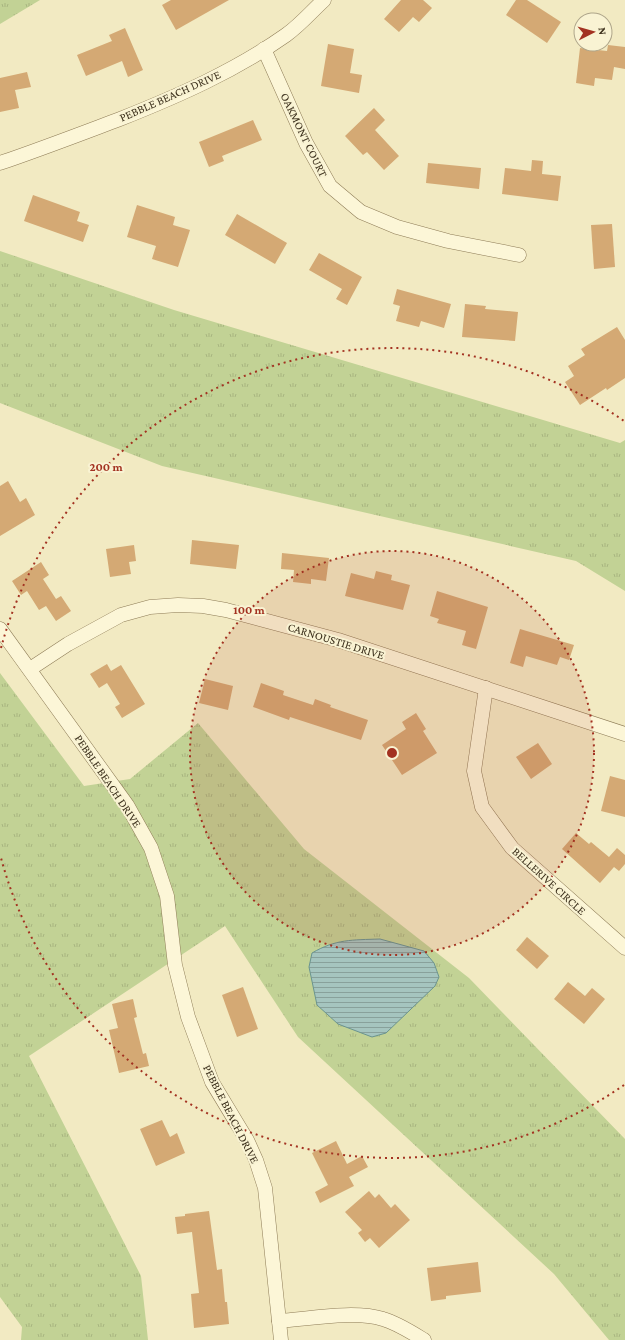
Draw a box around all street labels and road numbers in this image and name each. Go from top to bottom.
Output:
street label: PEBBLE BEACH DRIVE [117,67,223,125]
street label: OAKMONT COURT [278,91,331,180]
street label: CARNOUSTIE DRIVE [286,620,386,662]
street label: PEBBLE BEACH DRIVE [72,732,145,831]
street label: BELLERIVE CIRCLE [509,844,589,918]
street label: PEBBLE BEACH DRIVE [200,1062,262,1166]

